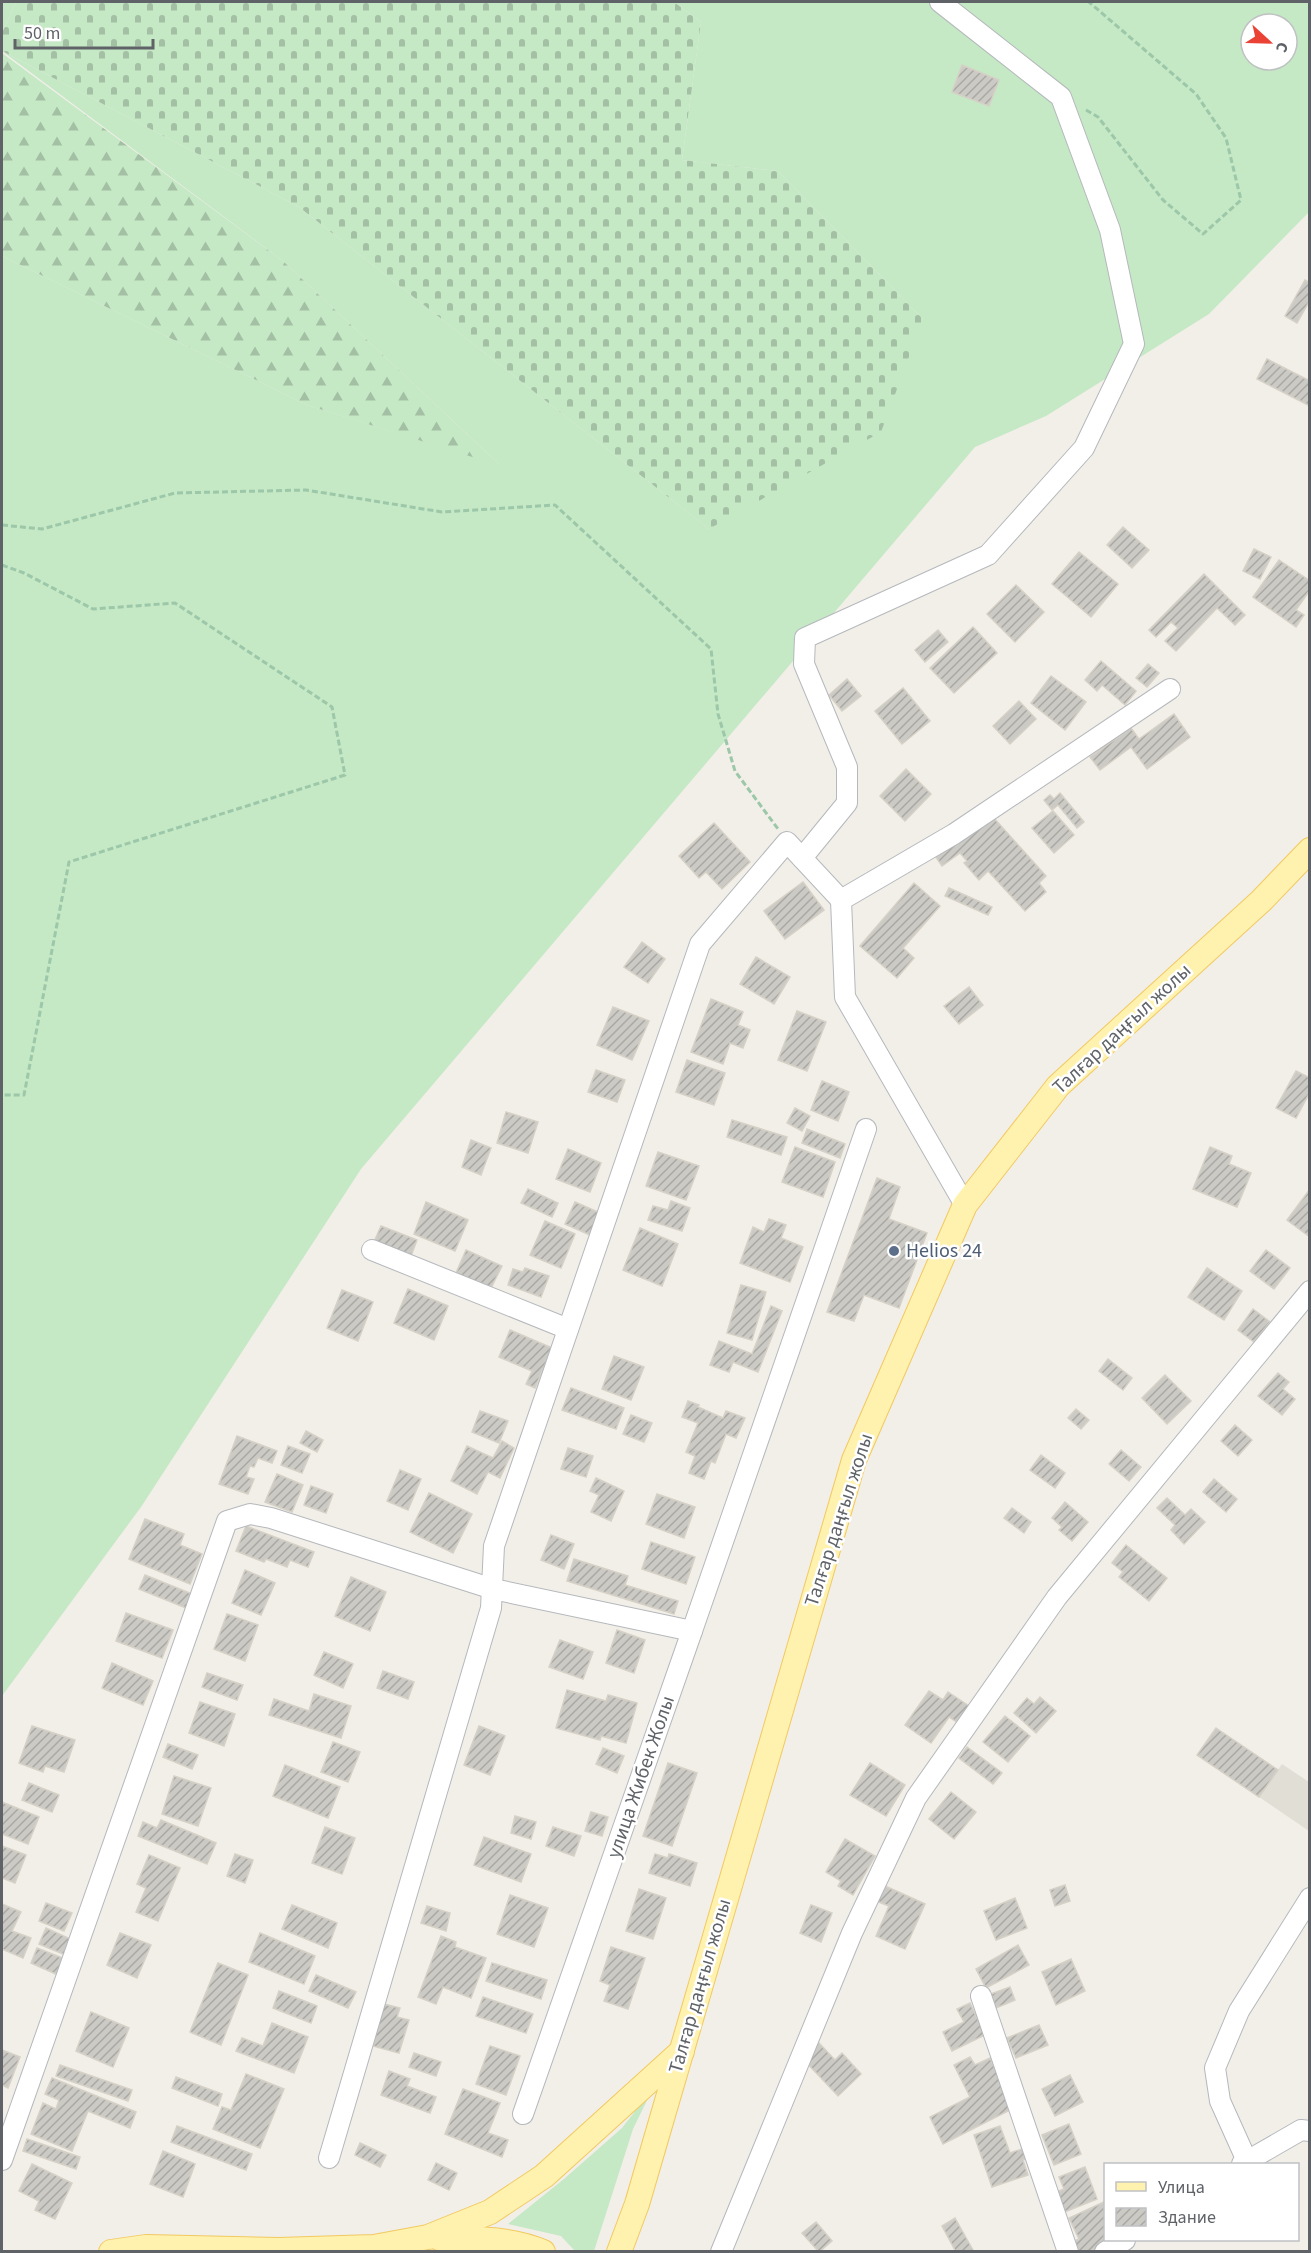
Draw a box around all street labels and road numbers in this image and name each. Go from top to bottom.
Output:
street label: Талғар даңғыл жолы [1046,957,1198,1101]
street label: Талғар даңғыл жолы [798,1430,880,1610]
street label: улица Жибек Жолы [600,1692,682,1862]
street label: Талғар даңғыл жолы [662,1895,738,2077]

